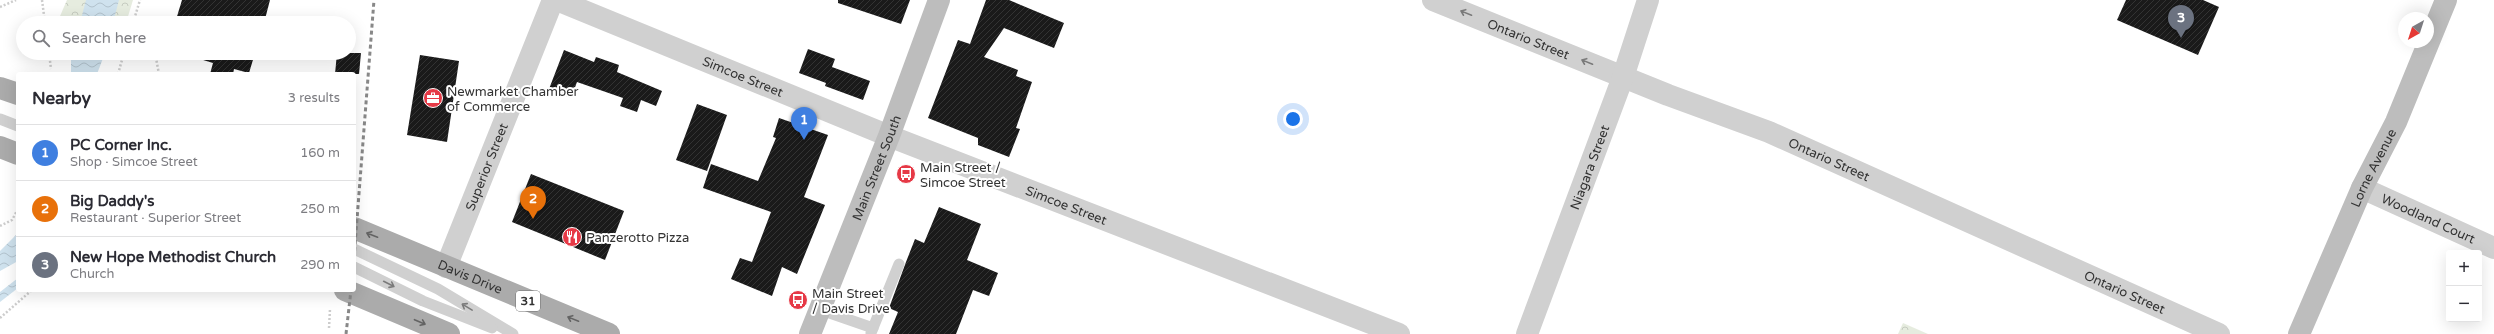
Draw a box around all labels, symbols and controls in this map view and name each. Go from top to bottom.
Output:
pin: 3 [2168,5,2194,38]
one-way arrow [1461,9,1473,17]
north arrow [2398,12,2434,48]
search box [16,16,356,60]
street label: Ontario Street [1485,16,1572,63]
icon: search [30,27,52,49]
text: Search here [62,29,146,47]
street label: Simcoe Street [700,53,785,101]
one-way arrow [1581,58,1593,66]
place label: Newmarket Chamber of Commerce [447,84,578,115]
office icon: Newmarket Chamber of Commerce [422,87,444,109]
text: Nearby [32,88,91,109]
text: 3 results [288,90,340,106]
pin: 1 [791,107,817,140]
your location [1283,109,1303,129]
street label: Main Street South [849,113,905,223]
street label: Superior Street [462,121,512,213]
street label: Niagara Street [1567,123,1613,212]
street label: Lorne Avenue [2348,126,2400,210]
street label: Ontario Street [1786,135,1872,185]
text: PC Corner Inc. [70,136,172,154]
text: 1 [41,145,49,161]
text: 160 m [300,145,340,161]
text: Shop · Simcoe Street [70,154,198,170]
place label: Main Street / Simcoe Street [920,160,1006,191]
bus stop icon: Main Street / Simcoe Street [895,163,917,185]
street label: Simcoe Street [1023,183,1109,229]
pin: 2 [520,186,546,219]
street label: Woodland Court [2379,191,2477,247]
text: Big Daddy's [70,192,154,210]
text: 2 [41,201,49,217]
text: 250 m [300,201,340,217]
text: Restaurant · Superior Street [70,210,241,226]
restaurant icon: Panzerotto Pizza [561,226,583,248]
place label: Panzerotto Pizza [586,230,689,246]
one-way arrow [366,231,378,239]
text: New Hope Methodist Church [70,248,276,266]
map controls [2446,250,2482,322]
button: + [2446,250,2482,286]
text: 3 [41,257,49,273]
text: 290 m [300,257,340,273]
street label: Davis Drive [435,257,505,298]
text: Church [70,266,114,282]
street label: Ontario Street [2081,267,2167,318]
one-way arrow [383,281,395,289]
place label: Main Street / Davis Drive [812,286,890,317]
button: − [2446,286,2482,322]
bus stop icon: Main Street / Davis Drive [787,289,809,311]
road number: 31 [516,291,540,311]
one-way arrow [461,302,473,310]
one-way arrow [568,315,580,323]
one-way arrow [413,319,425,326]

